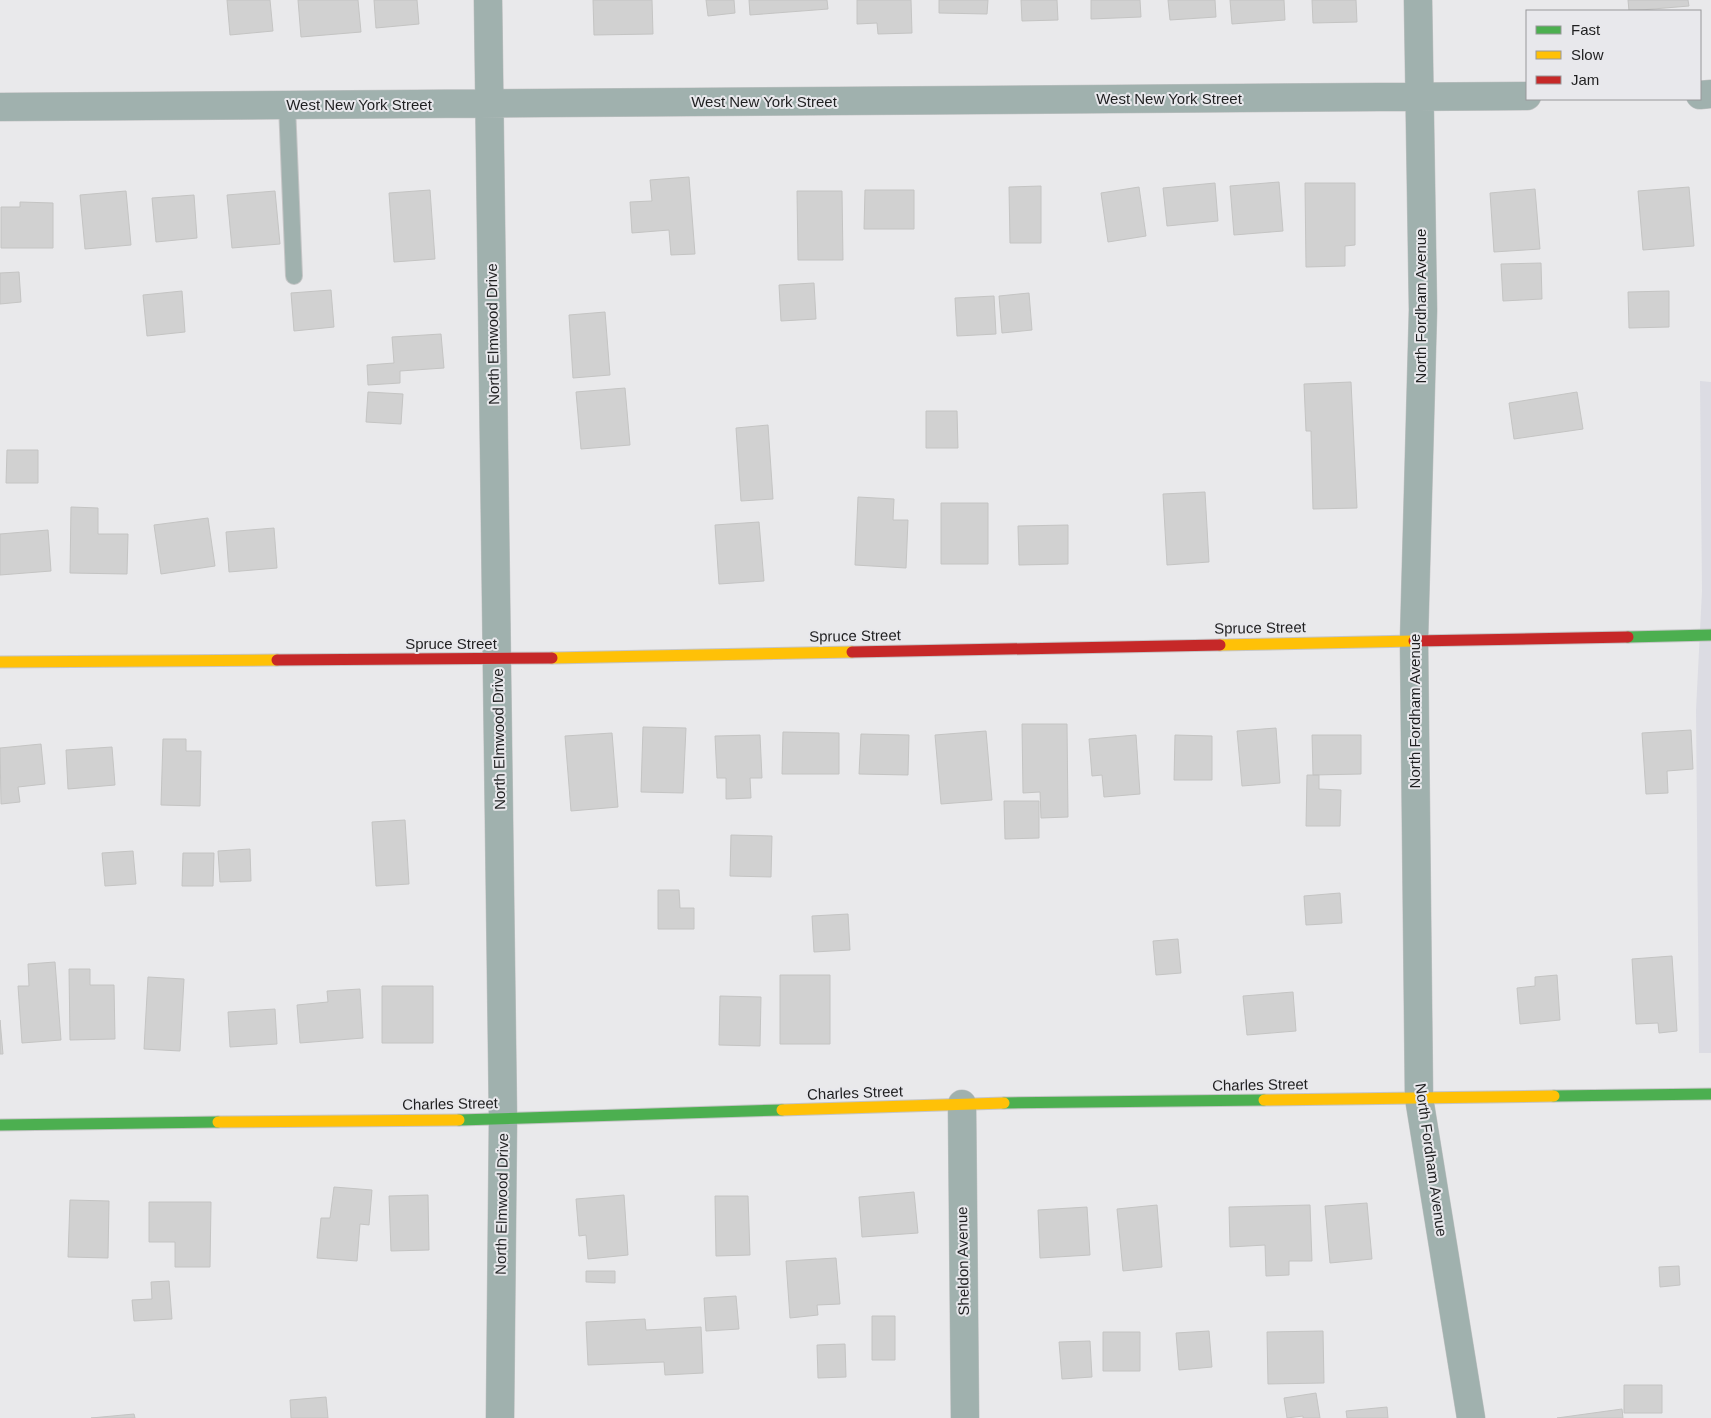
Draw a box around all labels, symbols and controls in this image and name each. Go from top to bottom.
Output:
legend [1526,10,1701,100]
text: Fast [1571,21,1601,38]
text: Slow [1571,46,1604,63]
text: Jam [1571,71,1599,88]
street label: West New York Street [1096,90,1243,107]
street label: West New York Street [691,93,838,110]
street label: West New York Street [286,96,433,113]
street label: North Fordham Avenue [1412,229,1429,383]
street label: North Elmwood Drive [483,263,502,405]
street label: Spruce Street [1214,618,1307,637]
street label: Spruce Street [809,626,902,645]
street label: North Fordham Avenue [1406,634,1423,788]
street label: Spruce Street [405,635,498,652]
street label: North Elmwood Drive [489,668,508,810]
street label: Charles Street [1212,1075,1309,1094]
street label: Charles Street [807,1082,904,1103]
street label: North Fordham Avenue [1412,1082,1451,1238]
street label: Charles Street [402,1094,499,1113]
street label: North Elmwood Drive [492,1133,511,1275]
street label: Sheldon Avenue [953,1206,972,1316]

